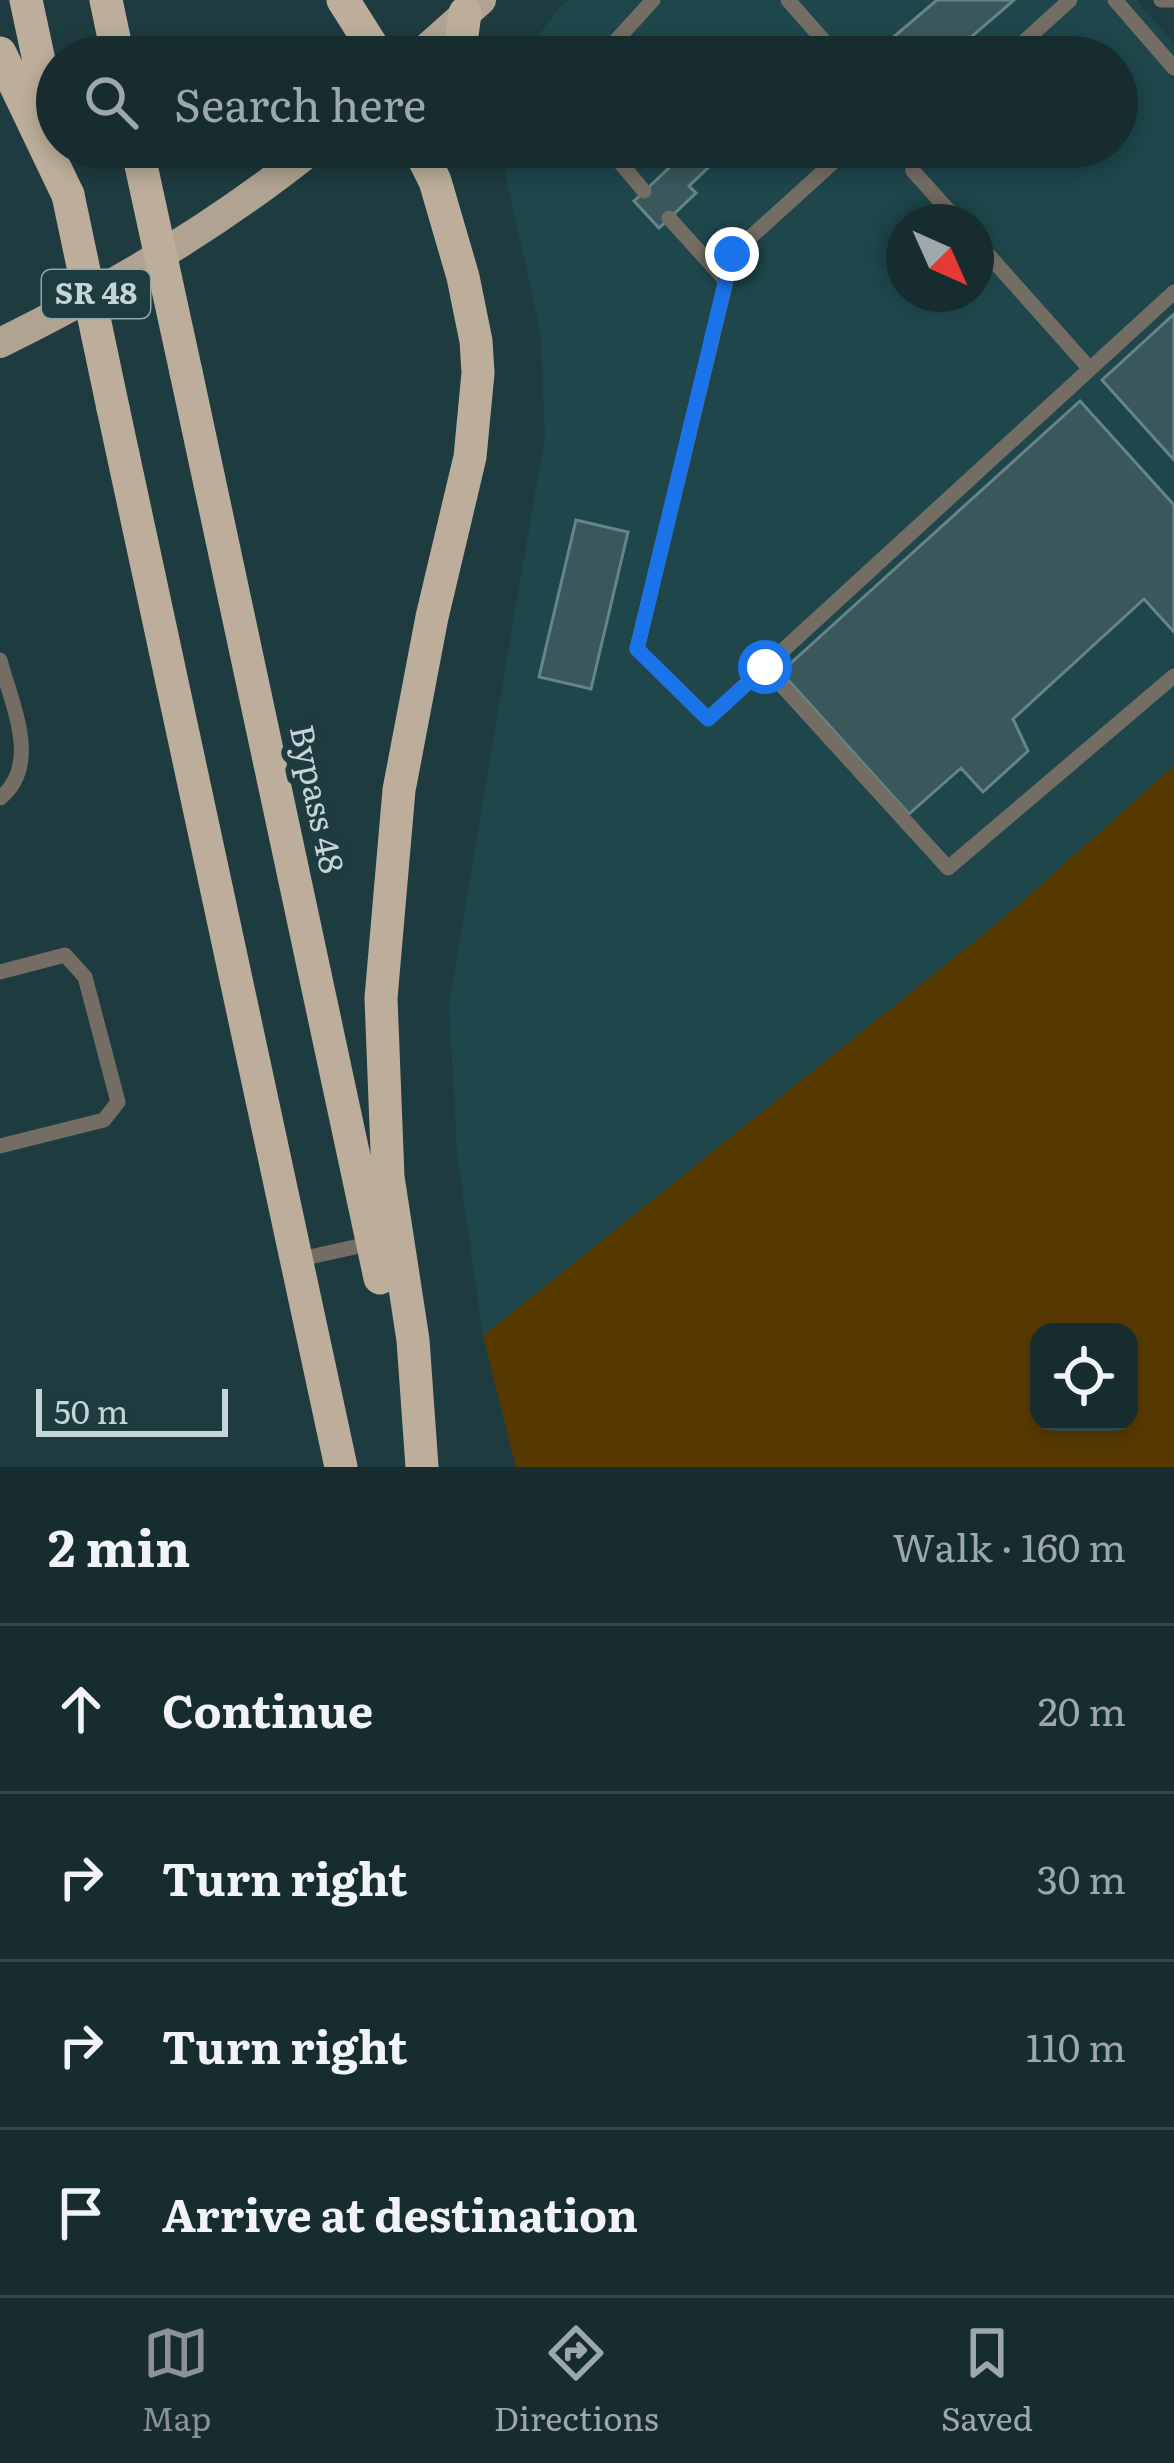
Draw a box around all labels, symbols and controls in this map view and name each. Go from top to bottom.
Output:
search box [36,36,1138,168]
icon: search [78,69,144,135]
text: Search here [174,69,426,136]
north arrow [886,204,994,312]
route end [705,227,759,281]
road number: SR 48 [42,270,150,318]
route start [738,640,792,694]
street label: Bypass 48 [280,720,359,877]
map controls [1030,1323,1138,1431]
button: locate [1030,1323,1138,1431]
scale bar [36,1383,228,1436]
text: 50 m [54,1385,128,1434]
text: 2 min [48,1507,191,1583]
text: Walk · 160 m [893,1516,1126,1574]
text: Continue [162,1675,373,1742]
icon: ahead [48,1676,114,1742]
text: 20 m [1038,1680,1126,1738]
text: Turn right [162,1843,408,1910]
icon: right [48,1844,114,1910]
text: 30 m [1037,1848,1126,1906]
text: Turn right [162,2011,408,2078]
icon: right [48,2012,114,2078]
text: 110 m [1026,2016,1126,2074]
text: Arrive at destination [162,2179,638,2246]
icon: arrive [48,2180,114,2246]
tab: Map [141,2320,211,2441]
tab: Directions [494,2320,659,2441]
tab: Saved [941,2320,1033,2441]

